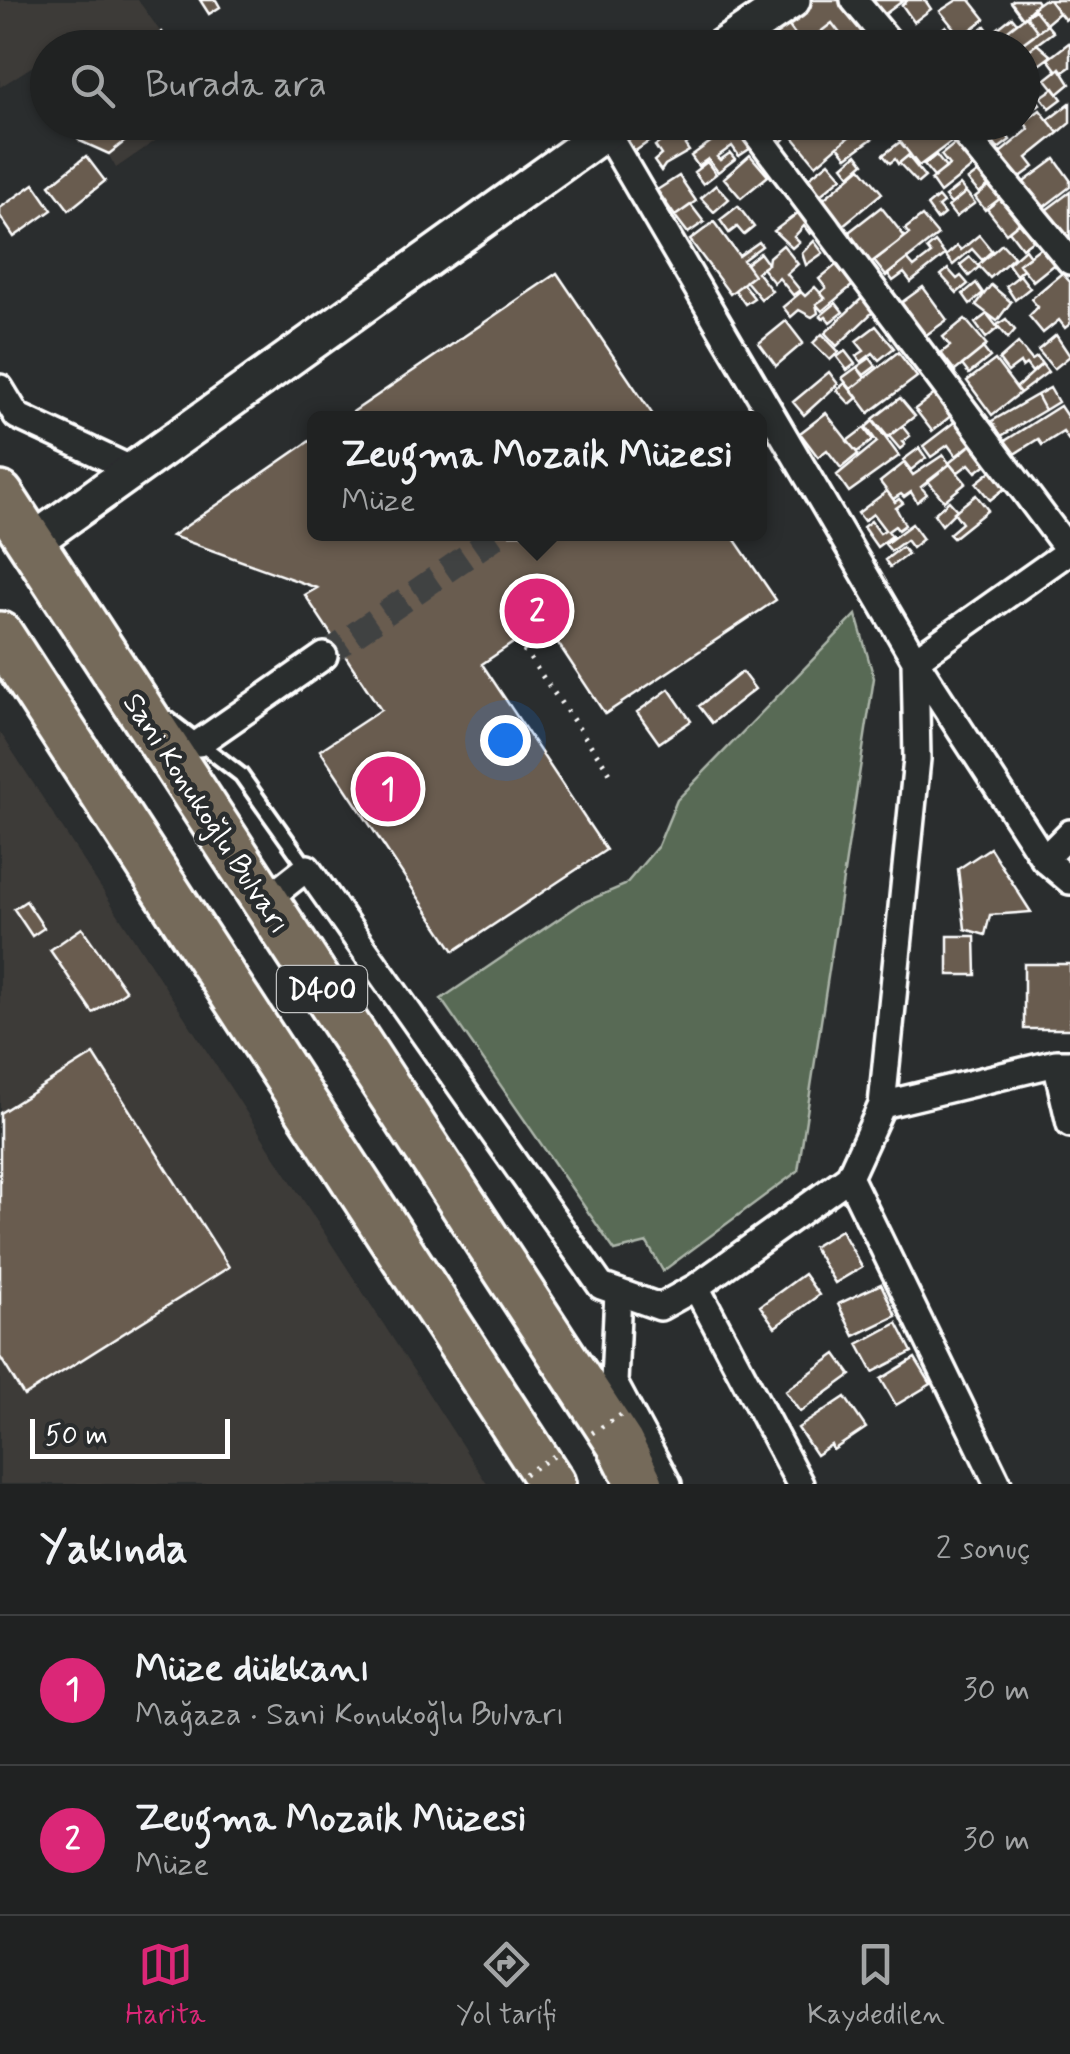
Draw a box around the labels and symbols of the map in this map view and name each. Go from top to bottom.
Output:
pin: 2 [504,574,570,648]
street label: Sani Konukoğlu Bulvarı [113,686,298,942]
your location [480,715,531,766]
pin: 1 [356,752,420,826]
road number: D400 [277,966,367,1012]
scale bar [30,1414,230,1458]

